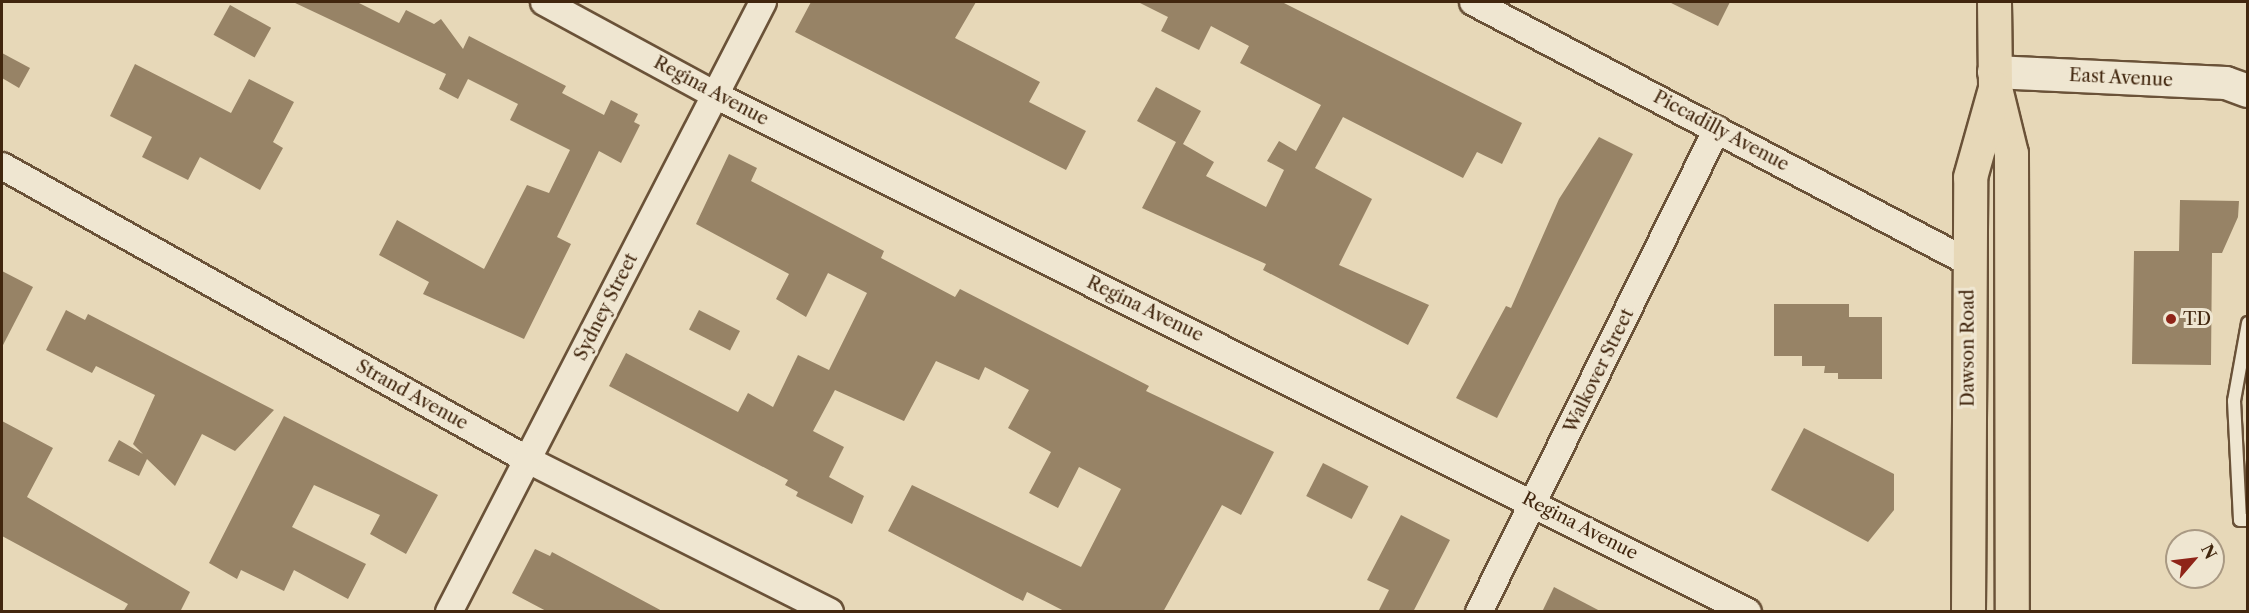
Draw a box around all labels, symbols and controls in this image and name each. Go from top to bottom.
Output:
street label: Regina Avenue [650,51,772,131]
street label: East Avenue [2068,64,2174,92]
street label: Piccadilly Avenue [1649,86,1793,176]
street label: Sydney Street [570,250,642,364]
street label: Regina Avenue [1083,271,1207,347]
street label: Dawson Road [1957,289,1979,407]
street label: Walkover Street [1560,305,1638,437]
place label: TD [2183,308,2211,330]
marker: TD [2164,312,2178,326]
street label: Strand Avenue [352,355,472,435]
street label: Regina Avenue [1518,487,1642,565]
north arrow [2165,529,2225,589]
text: N [2197,541,2221,562]

